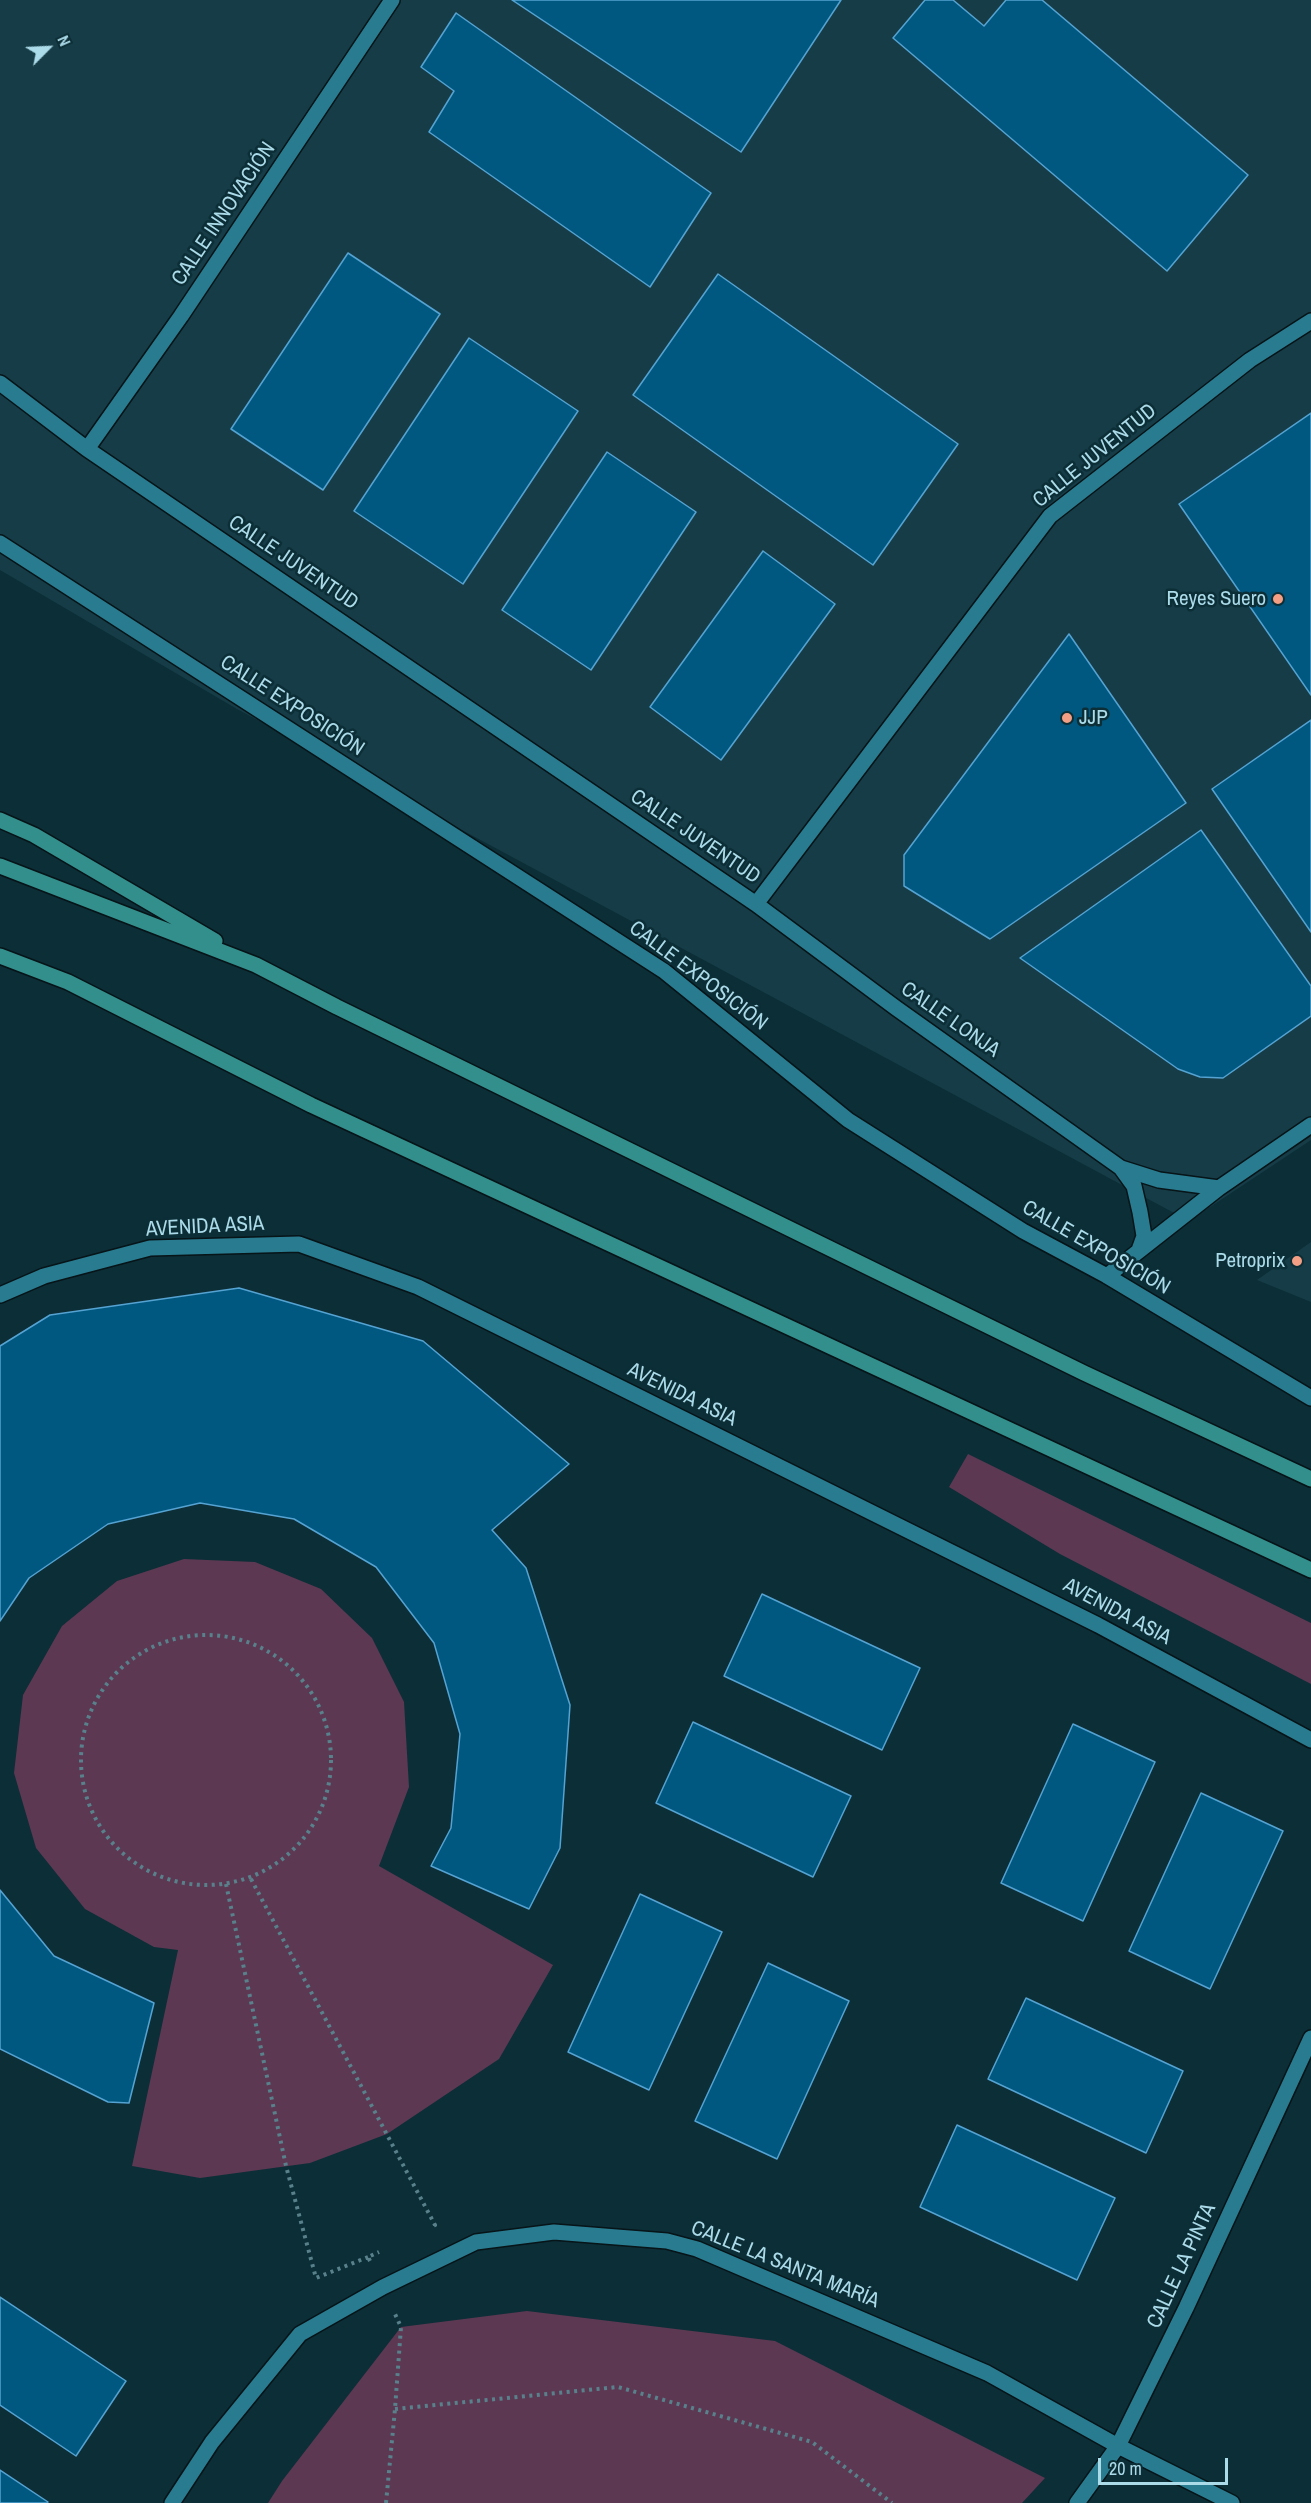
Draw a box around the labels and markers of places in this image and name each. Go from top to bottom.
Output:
place label: Reyes Suero [1166,586,1266,612]
marker: Reyes Suero [1271,592,1285,606]
place label: JJP [1079,705,1108,731]
marker: JJP [1060,711,1074,725]
place label: Petroprix [1215,1248,1285,1274]
marker: Petroprix [1290,1254,1304,1268]

